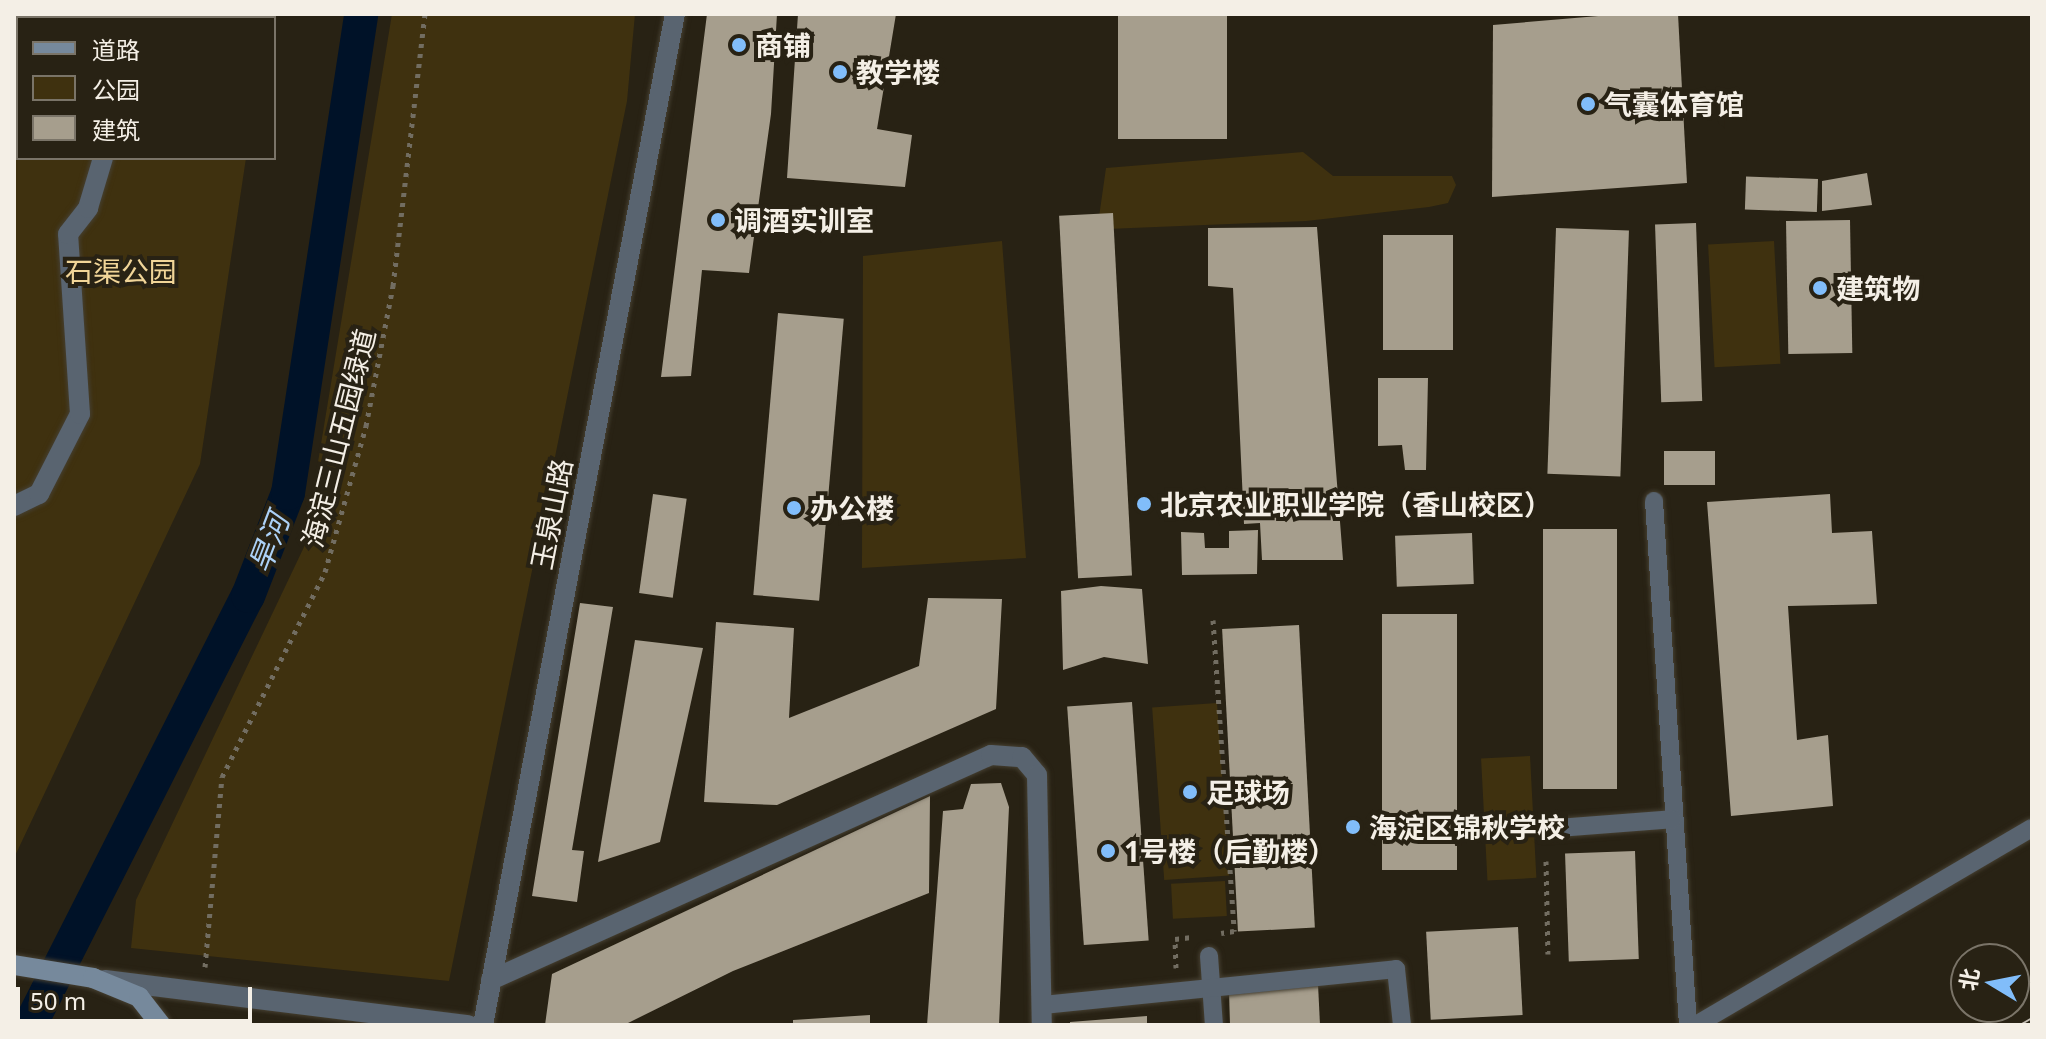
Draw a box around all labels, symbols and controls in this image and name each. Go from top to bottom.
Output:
legend [16,16,276,160]
place label: 商铺 [755,28,811,62]
text: 道路 [92,33,140,66]
marker: 商铺 [730,36,748,54]
place label: 教学楼 [856,55,940,89]
marker: 教学楼 [831,63,849,81]
text: 公园 [92,73,140,106]
place label: 气囊体育馆 [1604,87,1744,121]
marker: 气囊体育馆 [1579,95,1597,113]
text: 建筑 [92,113,140,146]
place label: 调酒实训室 [734,203,874,237]
marker: 调酒实训室 [709,211,727,229]
park label: 石渠公园 [65,254,177,288]
place label: 建筑物 [1836,271,1920,305]
marker: 建筑物 [1811,279,1829,297]
street label: 海淀三山五园绿道 [295,325,381,551]
street label: 玉泉山路 [524,456,578,572]
place label: 北京农业职业学院（香山校区） [1160,487,1552,521]
place label: 办公楼 [810,491,894,525]
marker: 北京农业职业学院（香山校区） [1135,495,1153,513]
marker: 办公楼 [785,499,803,517]
water label: 旱河 [241,509,297,577]
place label: 足球场 [1206,775,1290,809]
marker: 足球场 [1181,783,1199,801]
place label: 海淀区锦秋学校 [1369,810,1565,844]
marker: 海淀区锦秋学校 [1344,818,1362,836]
place label: 1号楼（后勤楼） [1124,834,1336,868]
marker: 1号楼（后勤楼） [1099,842,1117,860]
north arrow [1950,943,2030,1023]
text: 北 [1952,966,1985,993]
scale bar [20,971,256,1021]
text: 50 m [30,984,86,1017]

